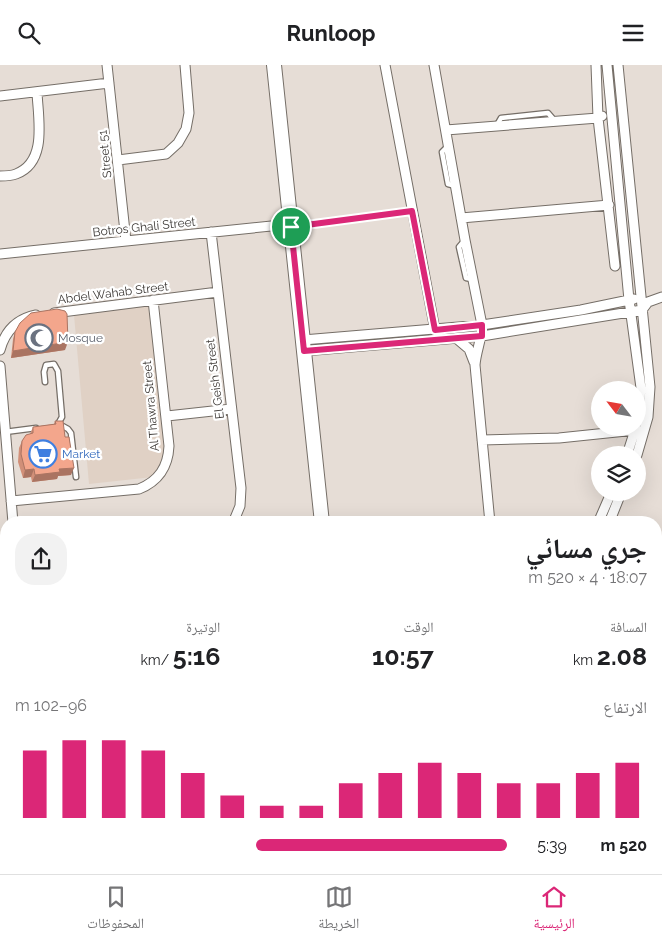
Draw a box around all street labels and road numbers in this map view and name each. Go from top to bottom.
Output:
street label: Street 51 [96,129,114,179]
street label: Botros Ghali Street [92,215,196,239]
street label: Abdel Wahab Street [57,279,169,307]
street label: El Geish Street [203,338,227,420]
street label: Al Thawra Street [140,360,162,452]

